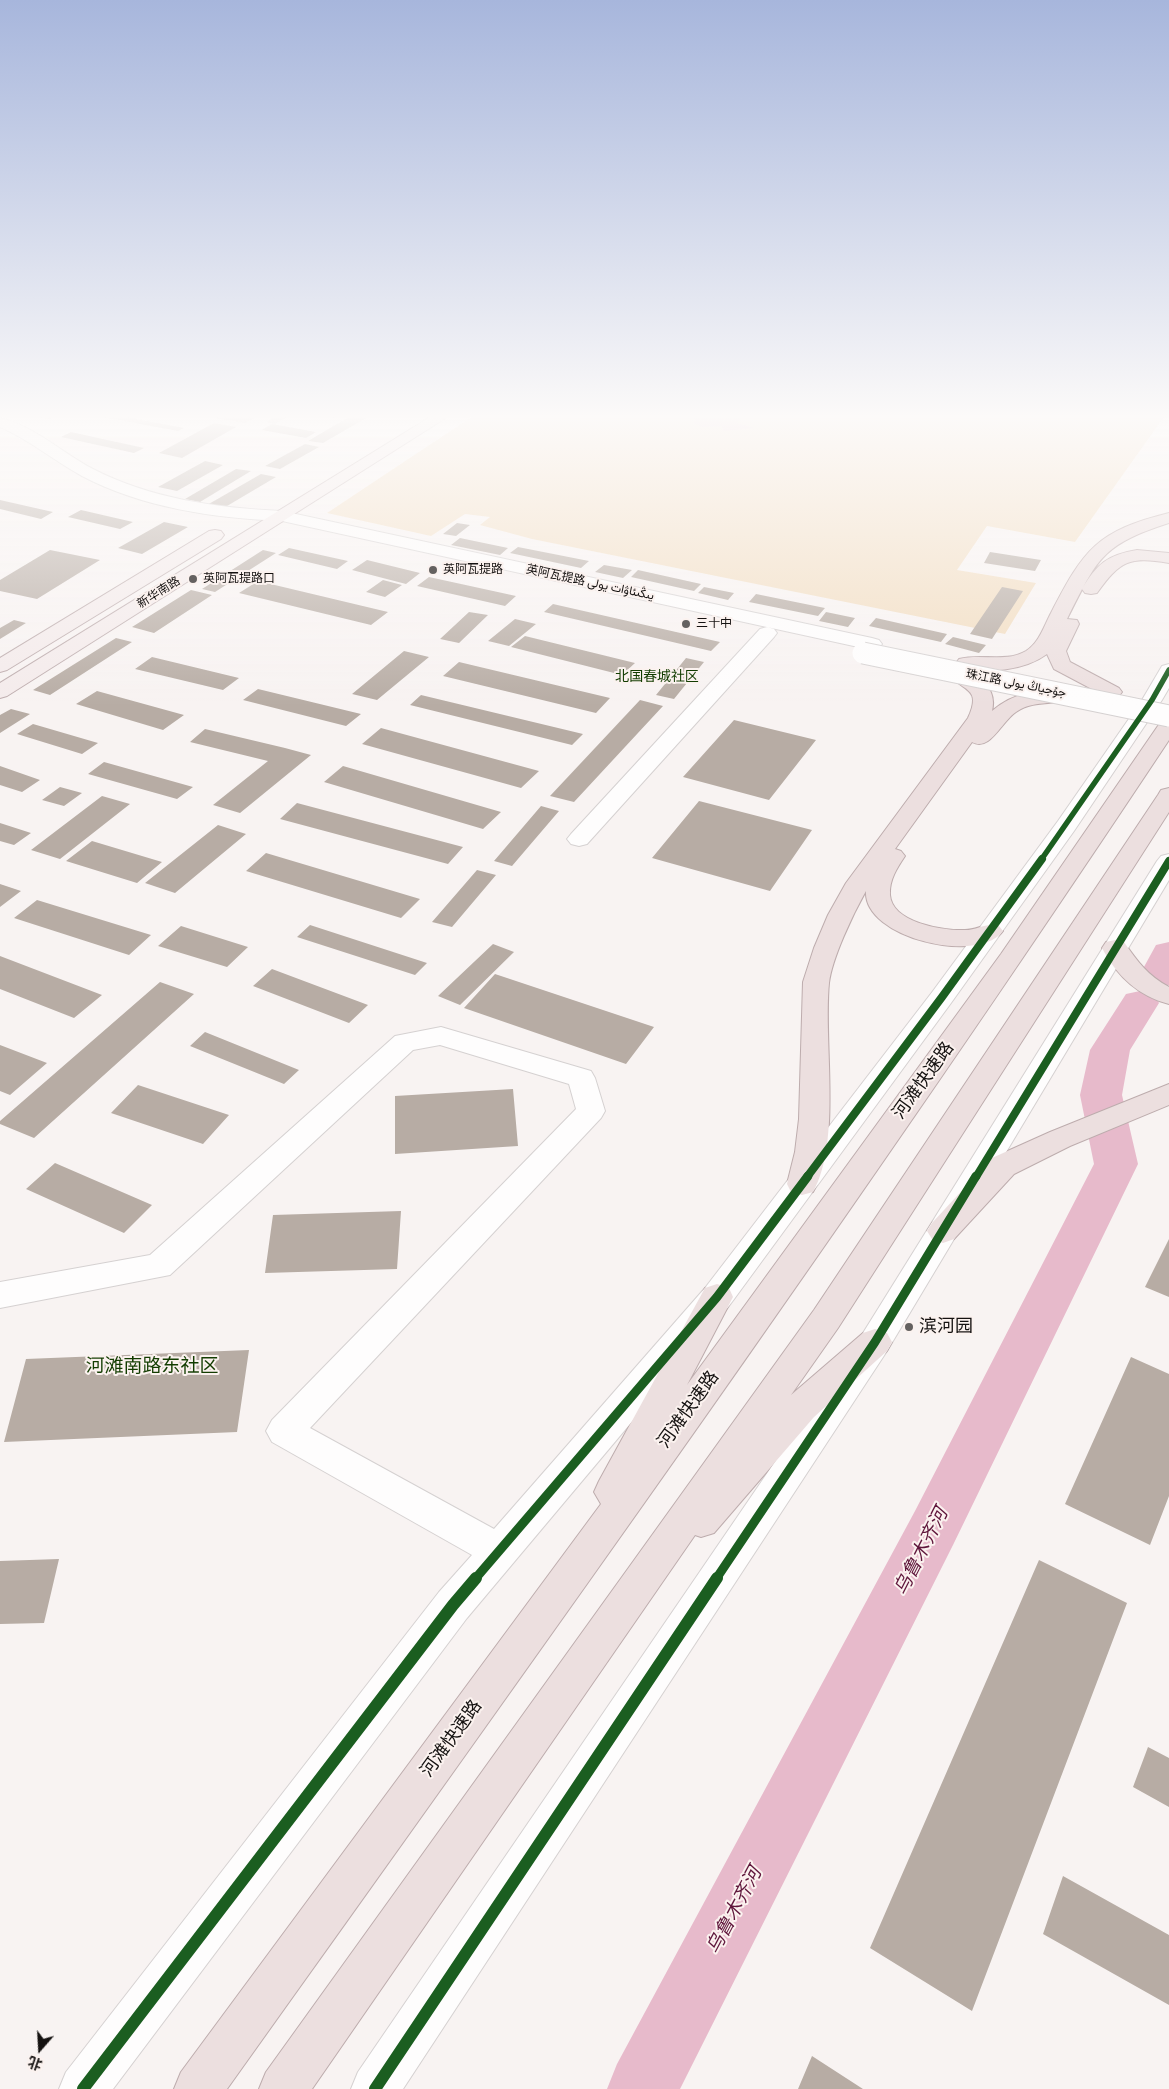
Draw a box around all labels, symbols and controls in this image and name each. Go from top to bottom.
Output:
street label: 英阿瓦提路 يىڭىئاۋات يولى [525,562,655,604]
place label: 英阿瓦提路 [443,563,503,577]
marker: 英阿瓦提路 [427,564,439,576]
place label: 英阿瓦提路口 [203,572,275,586]
marker: 英阿瓦提路口 [187,573,199,585]
street label: 新华南路 [135,574,183,612]
place label: 三十中 [696,617,732,631]
marker: 三十中 [680,618,692,630]
street label: 珠江路 جۇجياڭ يولى [965,667,1067,701]
district label: 北国春城社区 [615,669,699,685]
street label: 河滩快速路 [889,1038,959,1124]
place label: 滨河园 [919,1316,973,1338]
marker: 滨河园 [903,1321,915,1333]
district label: 河滩南路东社区 [86,1356,218,1378]
street label: 河滩快速路 [654,1367,724,1453]
water label: 乌鲁木齐河 [890,1505,954,1599]
street label: 河滩快速路 [417,1696,487,1782]
water label: 乌鲁木齐河 [703,1864,767,1958]
north arrow [15,2024,65,2074]
text: 北 [25,2051,45,2075]

